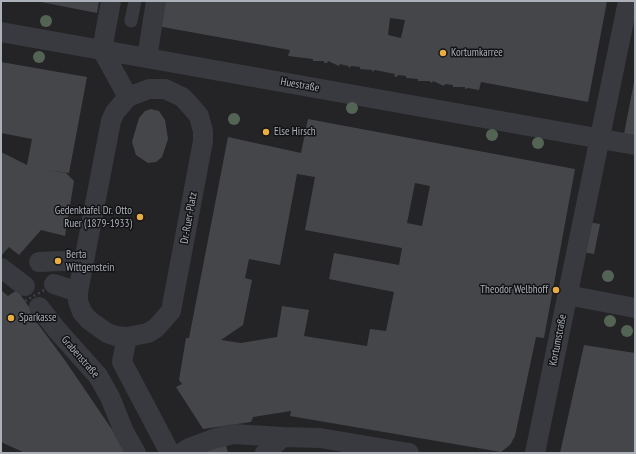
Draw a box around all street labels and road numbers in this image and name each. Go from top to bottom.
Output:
street label: Huestraße [280,75,320,95]
street label: Dr.-Ruer-Platz [178,191,200,245]
street label: Kortumstraße [547,313,569,367]
street label: Grabenstraße [58,333,102,381]

